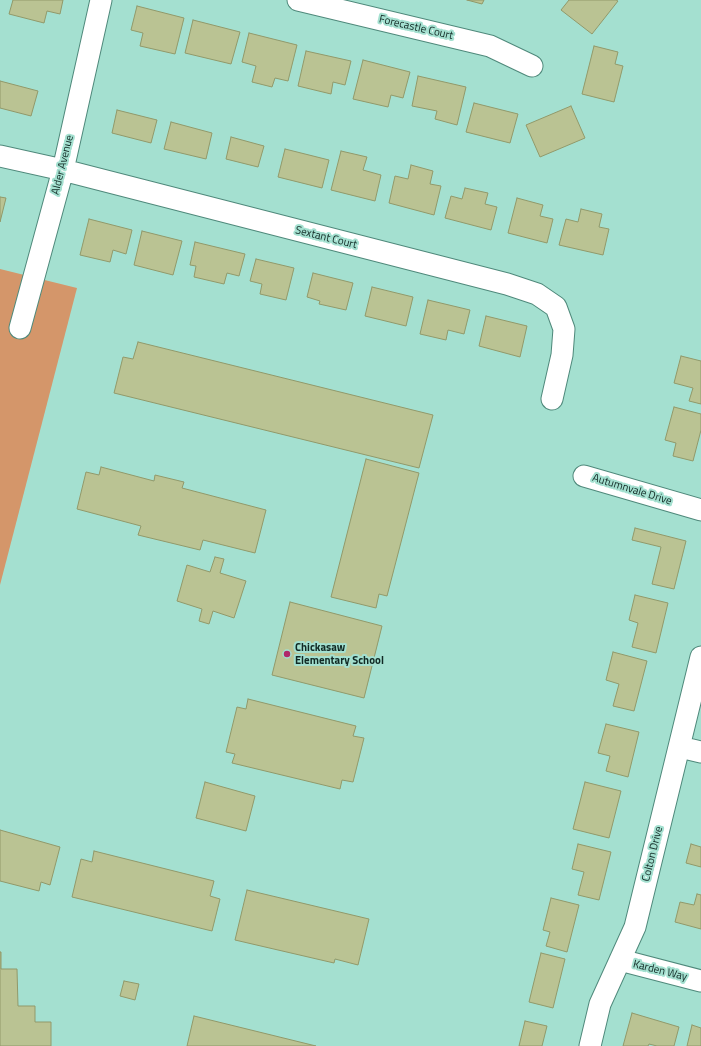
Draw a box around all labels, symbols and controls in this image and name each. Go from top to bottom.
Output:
street label: Forecastle Court [378,13,454,43]
street label: Alder Avenue [49,134,77,196]
street label: Sextant Court [294,224,358,252]
street label: Autumnvale Drive [591,472,673,508]
place label: Chickasaw Elementary School [295,641,384,667]
marker: Chickasaw Elementary School [282,649,292,659]
street label: Colton Drive [640,825,666,883]
street label: Karden Way [631,958,689,984]

